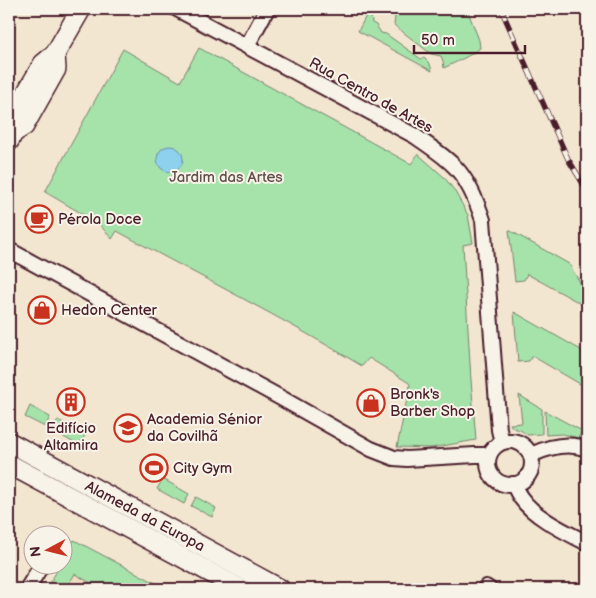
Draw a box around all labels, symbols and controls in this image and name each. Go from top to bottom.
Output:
scale bar [414,22,525,54]
text: 50 m [421,31,455,50]
street label: Rua Centro de Artes [306,54,436,138]
park label: Jardim das Artes [169,168,283,187]
cafe icon: Pérola Doce [24,204,54,234]
place label: Pérola Doce [58,210,142,229]
shop icon: Hedon Center [27,295,57,325]
place label: Hedon Center [61,301,158,320]
place label: Bronk's Barber Shop [390,385,476,421]
building icon: Edifício Altamira [56,387,86,417]
shop icon: Bronk's Barber Shop [356,388,386,418]
place label: Academia Sénior da Covilhã [147,410,263,446]
school or university icon: Academia Sénior da Covilhã [113,413,143,443]
place label: Edifício Altamira [44,419,98,455]
sports icon: City Gym [139,453,169,483]
place label: City Gym [173,459,232,478]
street label: Alameda da Europa [82,477,208,556]
north arrow [22,526,72,576]
text: N [27,545,45,558]

